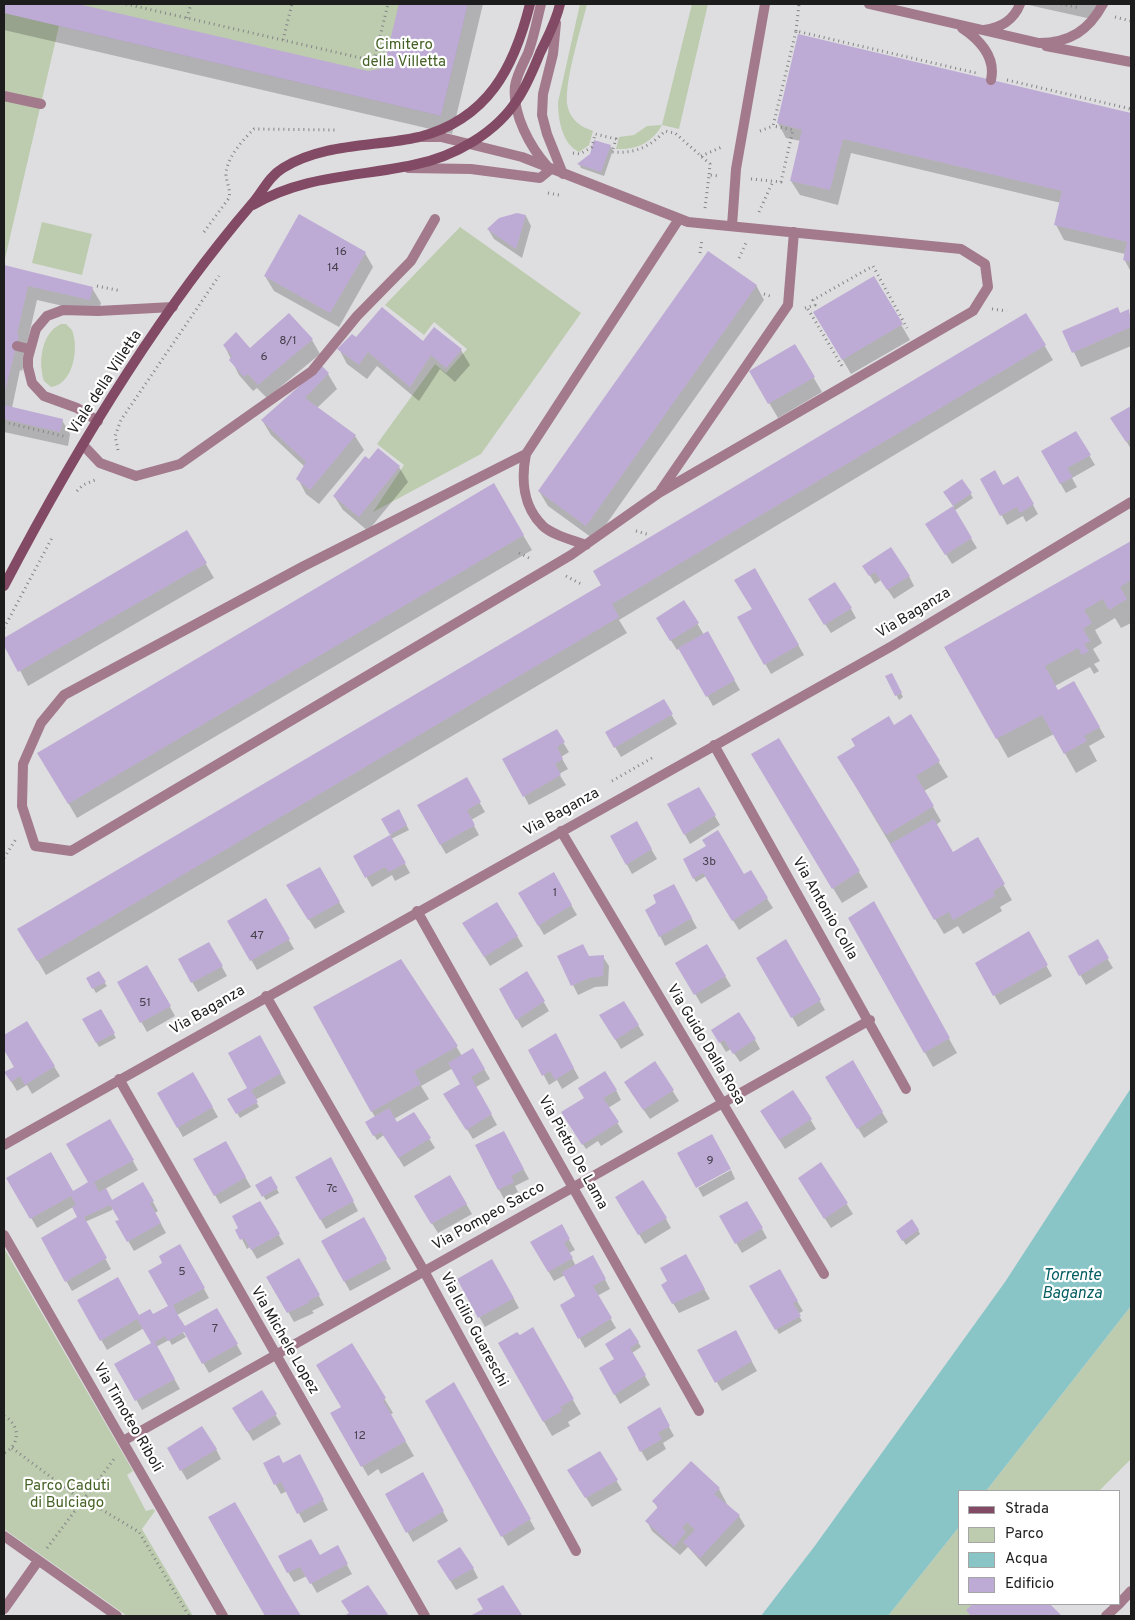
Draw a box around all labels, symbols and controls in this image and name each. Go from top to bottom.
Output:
park label: Cimitero della Villetta [362,37,446,72]
house number: 16 [335,246,347,260]
house number: 14 [327,262,339,276]
street label: Viale della Villetta [65,327,147,439]
house number: 8/1 [279,335,297,349]
house number: 6 [260,351,268,365]
street label: Via Baganza [874,585,954,643]
street label: Via Baganza [521,785,603,841]
street label: Via Antonio Colla [787,855,861,963]
house number: 3b [702,856,716,870]
house number: 1 [553,887,557,901]
house number: 47 [250,930,264,944]
street label: Via Guido Dalla Rosa [662,981,748,1109]
street label: Via Baganza [167,982,249,1040]
house number: 51 [139,997,151,1011]
street label: Via Pietro De Lama [533,1093,611,1213]
house number: 9 [706,1155,714,1169]
street label: Via Pompeo Sacco [430,1179,548,1255]
house number: 7c [326,1183,338,1197]
house number: 5 [178,1266,186,1280]
water label: Torrente Baganza [1042,1267,1102,1305]
street label: Via Icilio Guareschi [435,1270,511,1390]
street label: Via Michele Lopez [246,1284,322,1398]
house number: 7 [212,1323,218,1337]
street label: Via Timoteo Riboli [88,1360,166,1476]
house number: 12 [354,1430,366,1444]
park label: Parco Caduti di Bulciago [24,1478,110,1513]
legend [958,1490,1120,1605]
text: Strada [1005,1500,1049,1519]
text: Parco [1005,1525,1044,1544]
text: Acqua [1005,1550,1048,1569]
text: Edificio [1005,1575,1054,1594]

